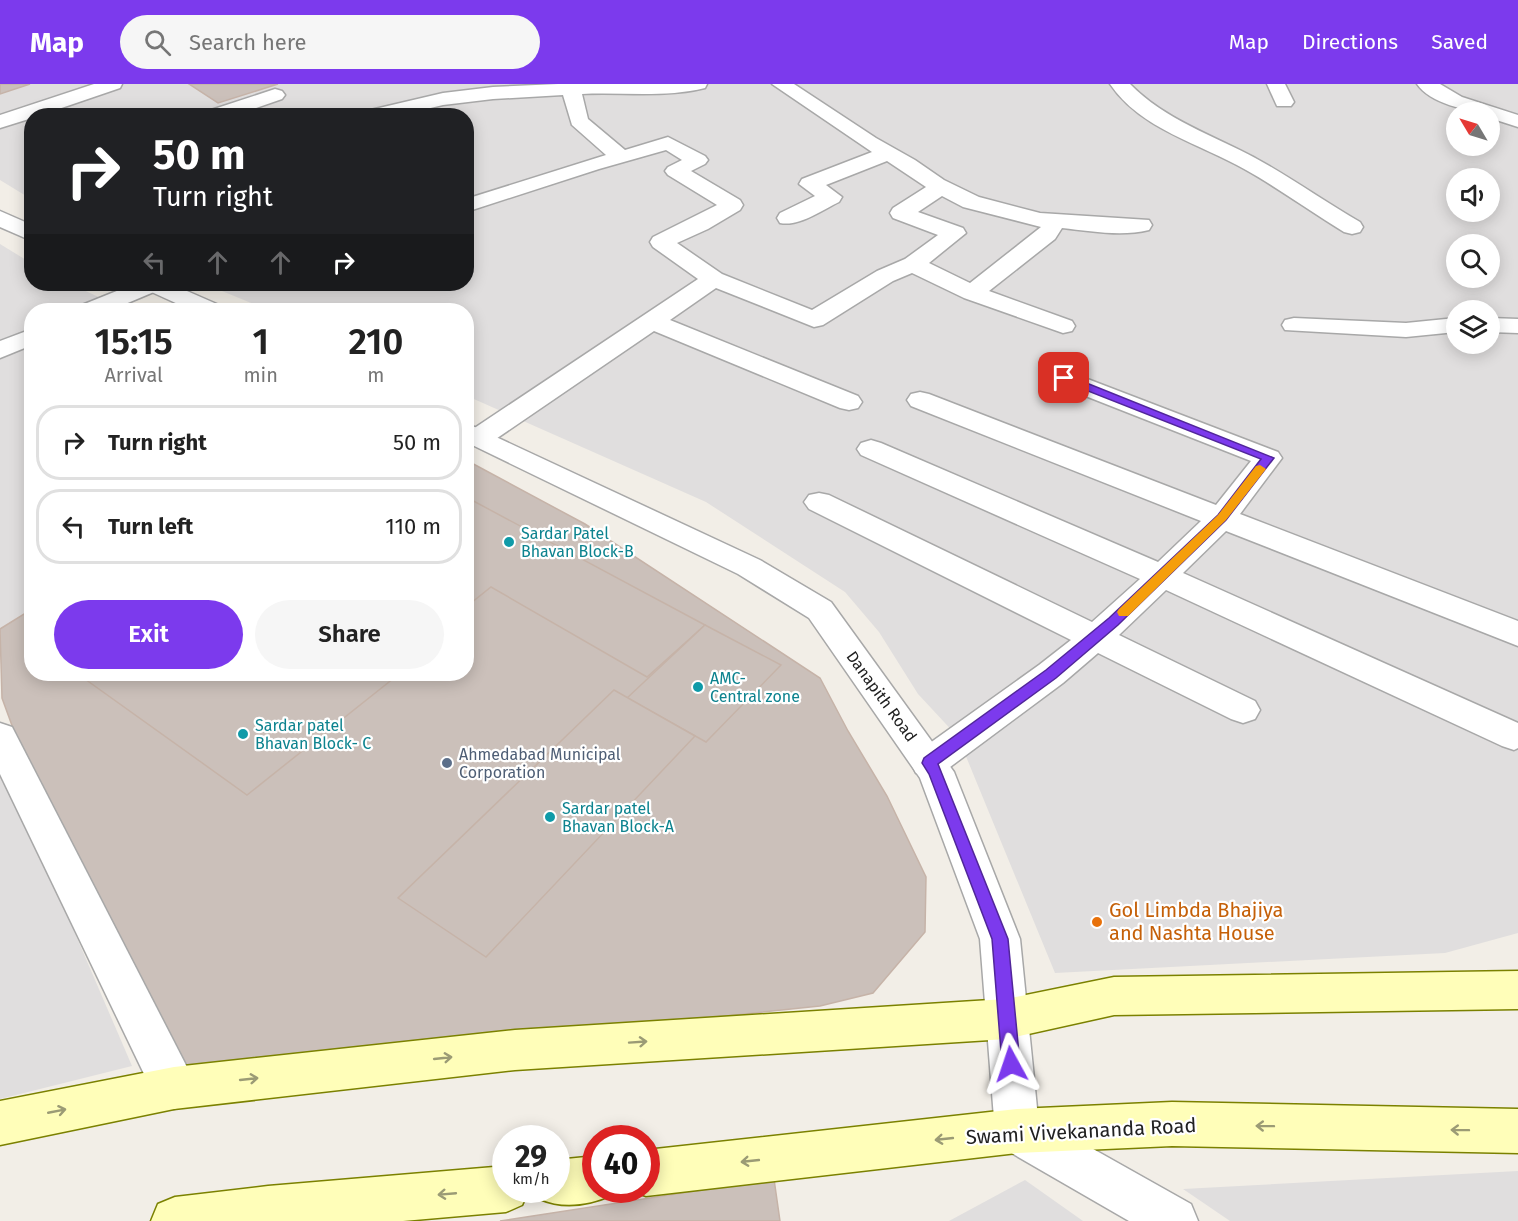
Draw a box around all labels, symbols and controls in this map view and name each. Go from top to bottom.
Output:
search box [120,15,540,69]
text: Map [30,26,84,59]
icon: search [141,26,174,59]
text: Search here [189,29,307,56]
text: Map [1229,29,1269,55]
text: Directions [1302,29,1398,55]
text: Saved [1431,29,1488,55]
north arrow [1446,102,1500,156]
map controls [1446,102,1500,354]
text: 50 m [153,130,246,180]
icon: right [54,132,132,210]
button: sound [1446,168,1500,222]
text: Turn right [153,181,273,213]
button: search [1446,234,1500,288]
icon: left [138,246,171,279]
icon: ahead [201,246,234,279]
icon: ahead [264,246,297,279]
icon: right [327,246,360,279]
button: layers [1446,300,1500,354]
text: 15:15 [95,320,173,364]
text: 1 [252,320,269,364]
text: 210 [348,320,403,364]
pin [1038,352,1089,403]
icon: arrive [1047,361,1080,394]
text: Arrival [104,363,163,387]
text: min [243,363,278,387]
text: m [367,363,384,387]
icon: right [57,426,90,459]
text: Turn right [108,429,207,456]
text: 50 m [393,429,441,456]
icon: left [57,510,90,543]
text: Turn left [108,513,193,540]
text: 110 m [385,513,441,540]
place label: Sardar Patel Bhavan Block-B [521,524,634,561]
marker: Sardar Patel Bhavan Block-B [502,535,516,549]
button: Exit [54,600,243,669]
button: Share [255,600,444,669]
street label: Danapith Road [842,647,921,745]
place label: AMC- Central zone [710,669,800,706]
marker: AMC- Central zone [691,680,705,694]
place label: Sardar patel Bhavan Block- C [255,716,371,753]
marker: Sardar patel Bhavan Block- C [236,727,250,741]
place label: Ahmedabad Municipal Corporation [459,745,621,782]
marker: Ahmedabad Municipal Corporation [440,756,454,770]
place label: Sardar patel Bhavan Block-A [562,799,675,836]
marker: Sardar patel Bhavan Block-A [543,810,557,824]
place label: Gol Limbda Bhajiya and Nashta House [1109,898,1283,945]
marker: Gol Limbda Bhajiya and Nashta House [1090,915,1104,929]
position arrow [979,1032,1043,1096]
one-way arrow [627,1036,647,1047]
one-way arrow [433,1052,453,1063]
one-way arrow [239,1073,259,1084]
one-way arrow [47,1105,67,1116]
street label: Swami Vivekananda Road [965,1113,1197,1149]
one-way arrow [1255,1120,1275,1131]
one-way arrow [1450,1124,1470,1136]
speed limit sign: 40 [582,1125,660,1203]
one-way arrow [935,1134,955,1145]
text: 29 [515,1139,547,1175]
one-way arrow [741,1156,761,1167]
text: km/h [512,1170,550,1188]
one-way arrow [438,1189,458,1200]

